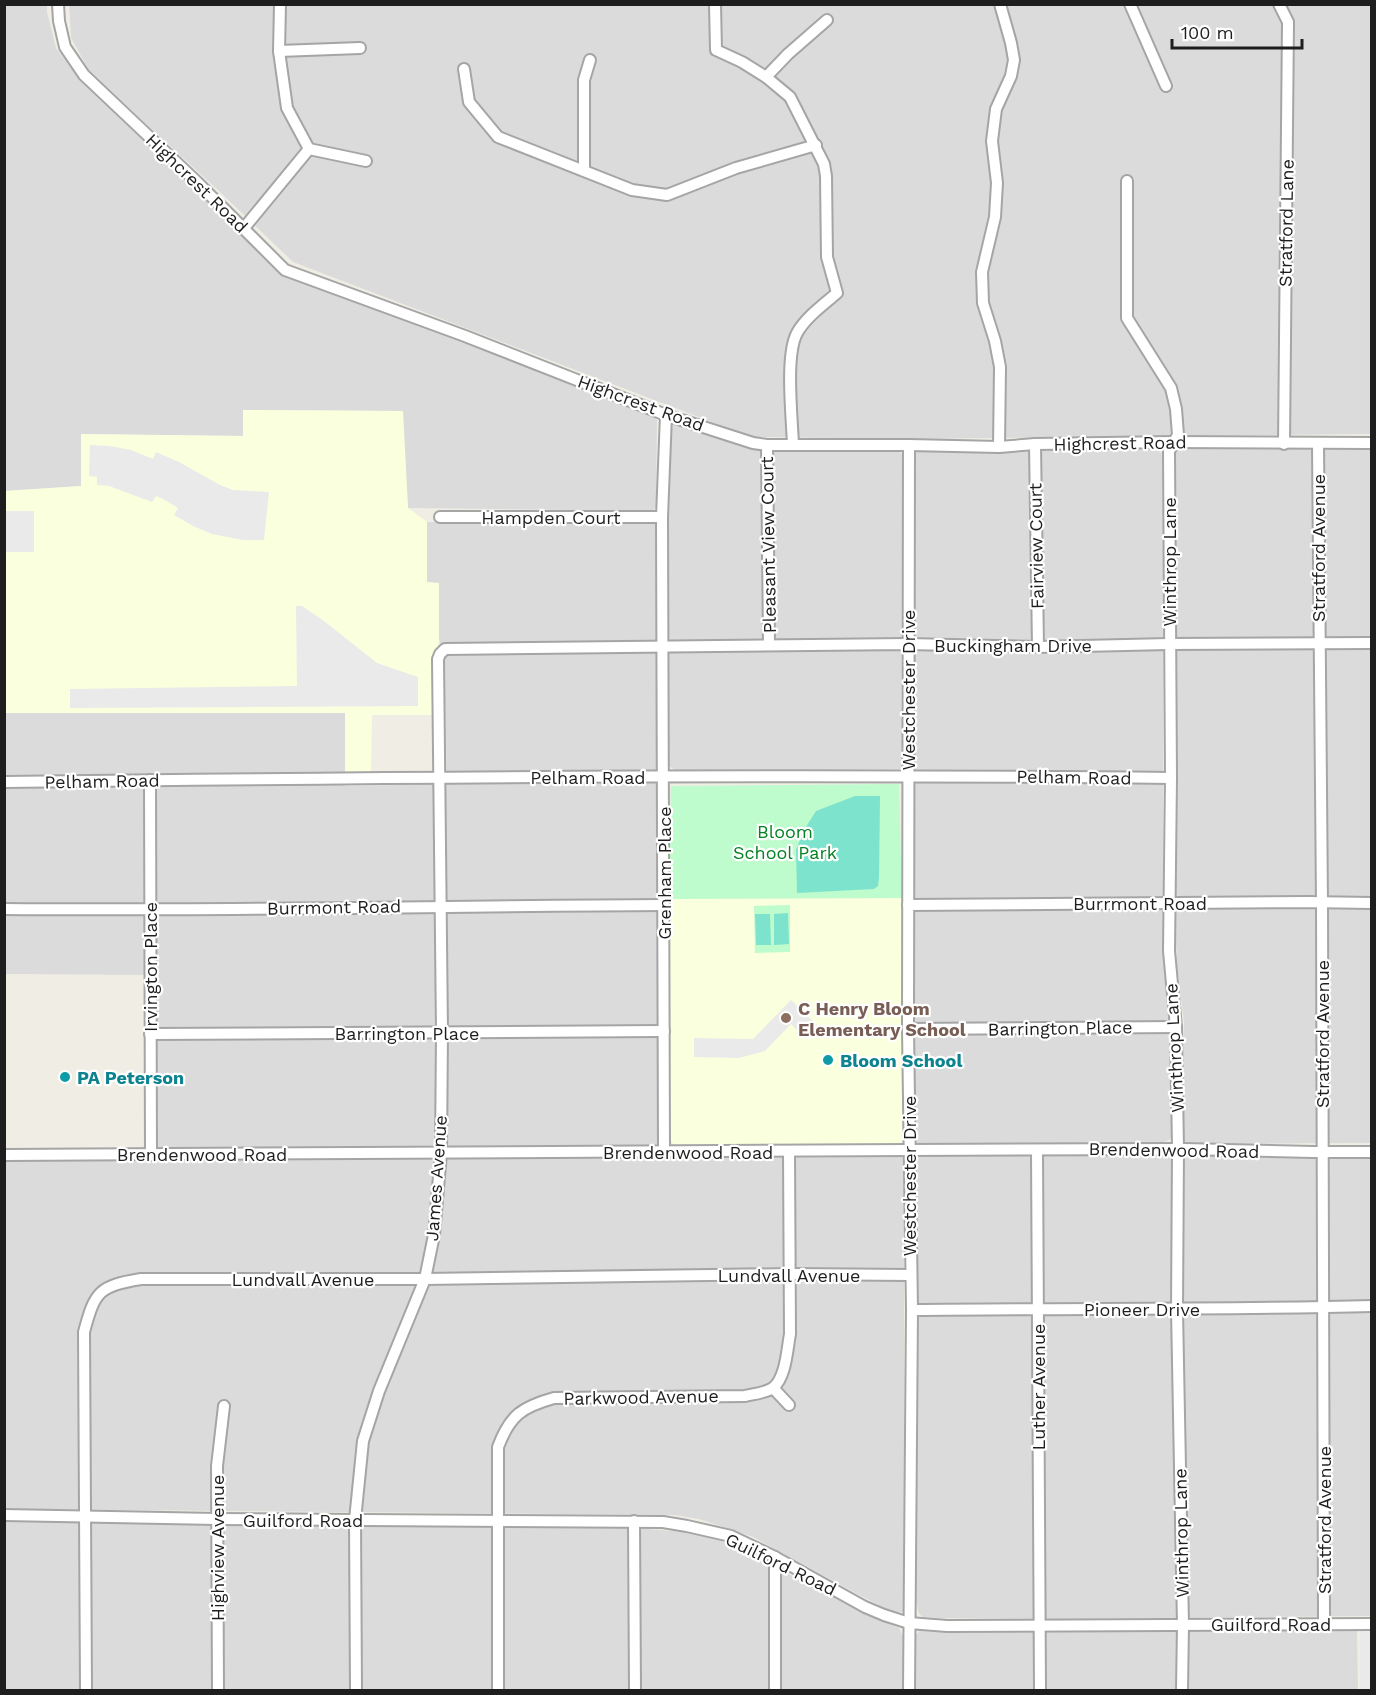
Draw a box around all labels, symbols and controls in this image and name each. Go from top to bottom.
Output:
scale bar [1172,12,1302,50]
text: 100 m [1181,22,1234,43]
street label: Highcrest Road [142,129,252,237]
street label: Stratford Lane [1274,159,1298,287]
street label: Highcrest Road [575,370,707,436]
street label: Highcrest Road [1053,431,1187,455]
street label: Pleasant View Court [756,456,780,634]
street label: Stratford Avenue [1308,474,1329,622]
street label: Fairview Court [1024,482,1048,609]
street label: Winthrop Lane [1159,497,1180,627]
street label: Hampden Court [481,507,621,528]
street label: Westchester Drive [898,610,919,770]
street label: Buckingham Drive [934,635,1092,656]
street label: Pelham Road [1016,765,1132,789]
street label: Pelham Road [530,767,646,788]
street label: Pelham Road [44,769,160,793]
street label: Grenham Place [654,806,675,940]
park label: Bloom School Park [733,821,837,863]
street label: Burrmont Road [1073,893,1207,914]
street label: Burrmont Road [267,895,401,919]
street label: Irvington Place [140,902,161,1032]
street label: Stratford Avenue [1312,960,1333,1108]
street label: Winthrop Lane [1160,983,1188,1113]
place label: C Henry Bloom Elementary School [798,998,966,1040]
marker: C Henry Bloom Elementary School [779,1011,793,1025]
street label: Barrington Place [987,1016,1133,1040]
street label: Barrington Place [335,1023,479,1044]
place label: Bloom School [840,1050,962,1071]
marker: Bloom School [821,1053,835,1067]
place label: PA Peterson [77,1067,184,1088]
marker: PA Peterson [58,1070,72,1084]
street label: Westchester Drive [899,1096,920,1256]
street label: James Avenue [421,1114,451,1242]
street label: Brendenwood Road [1088,1138,1260,1162]
street label: Brendenwood Road [603,1142,773,1163]
street label: Brendenwood Road [117,1144,287,1165]
street label: Lundvall Avenue [718,1265,860,1286]
street label: Lundvall Avenue [232,1269,374,1290]
street label: Pioneer Drive [1084,1299,1200,1320]
street label: Luther Avenue [1028,1324,1049,1450]
street label: Parkwood Avenue [563,1385,719,1409]
street label: Stratford Avenue [1314,1446,1335,1594]
street label: Winthrop Lane [1169,1468,1193,1598]
street label: Highview Avenue [207,1475,228,1621]
street label: Guilford Road [243,1510,363,1531]
street label: Guilford Road [722,1528,840,1600]
street label: Guilford Road [1211,1614,1331,1635]

